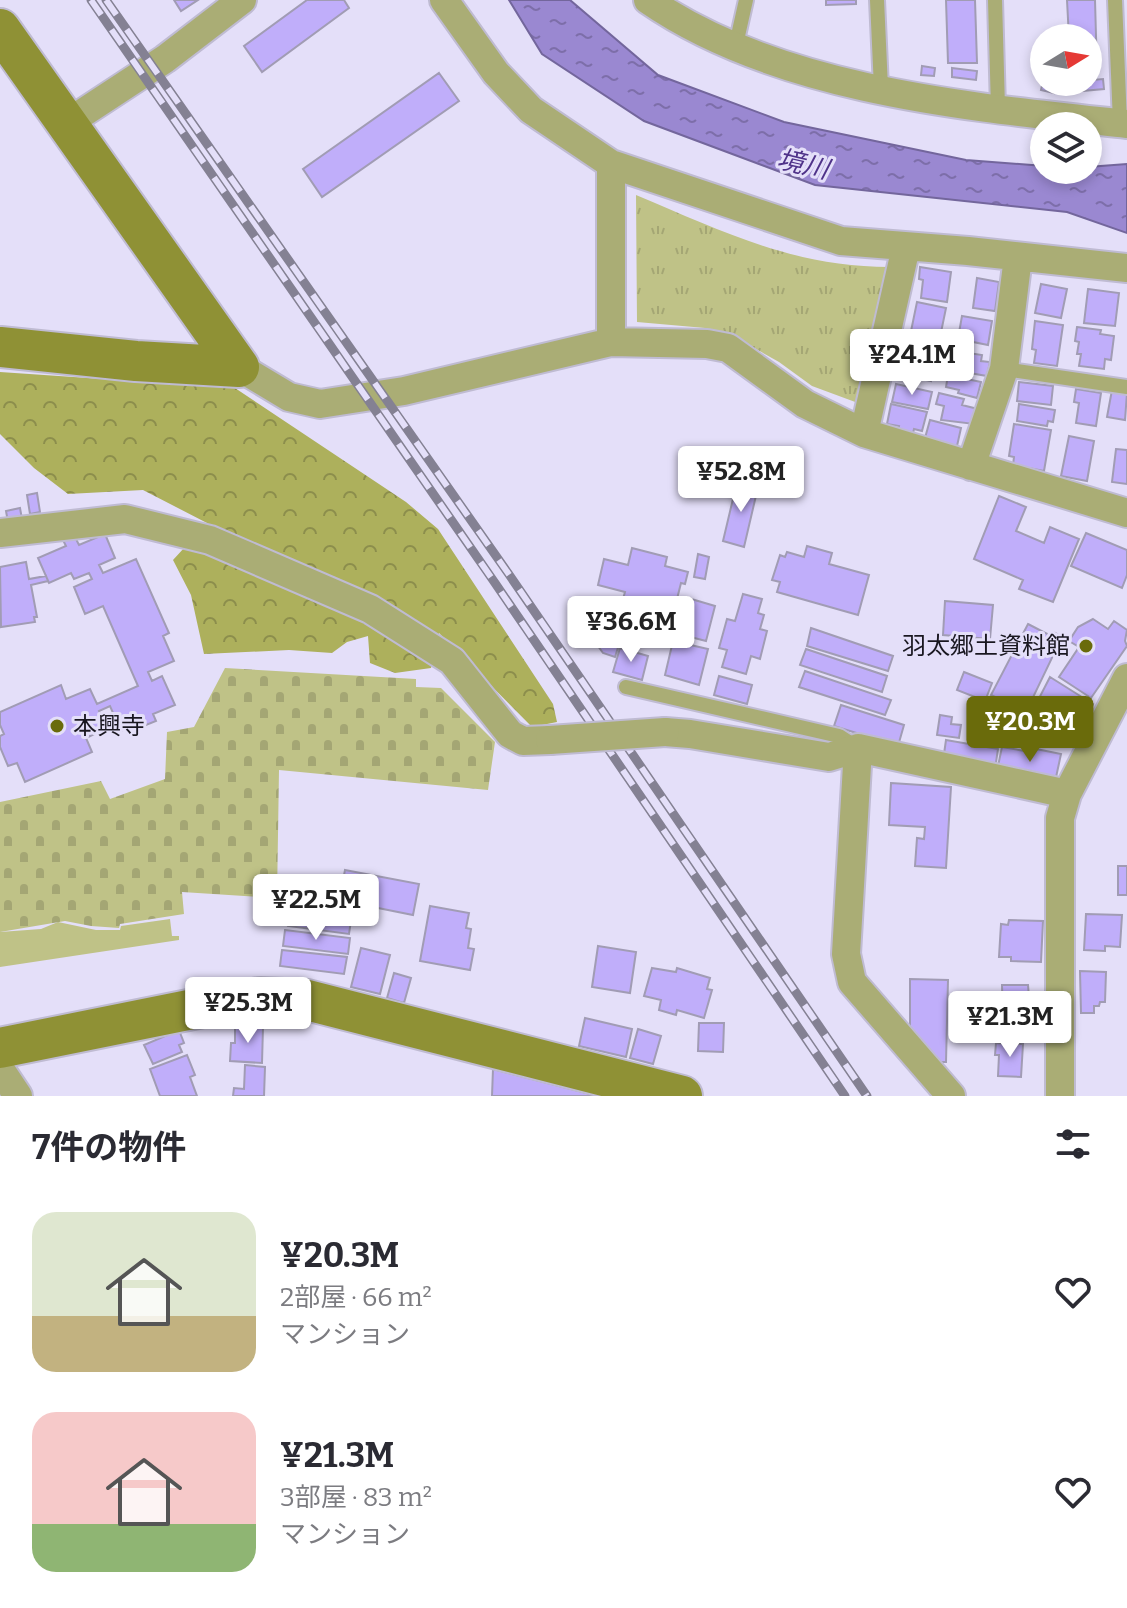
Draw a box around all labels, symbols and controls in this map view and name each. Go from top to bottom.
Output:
north arrow [1030,24,1102,96]
map controls [1030,24,1102,184]
button: layers [1030,112,1102,184]
water label: 境川 [774,144,835,186]
pin: ¥24.1M [847,329,977,397]
text: ¥24.1M [868,339,956,370]
pin: ¥52.8M [676,446,806,514]
text: ¥52.8M [696,456,786,487]
pin: ¥36.6M [566,596,696,664]
text: ¥36.6M [585,606,677,637]
place label: 羽太郷土資料館 [902,632,1070,660]
marker: 羽太郷土資料館 [1077,637,1095,655]
pin: ¥20.3M [965,696,1095,764]
text: ¥20.3M [984,706,1076,737]
place label: 本興寺 [73,712,145,740]
marker: 本興寺 [48,717,66,735]
pin: ¥22.5M [251,874,381,942]
text: ¥22.5M [271,884,361,915]
pin: ¥25.3M [183,977,313,1045]
text: ¥25.3M [203,987,293,1018]
pin: ¥21.3M [945,991,1075,1059]
text: ¥21.3M [966,1001,1054,1032]
icon: filters [1051,1122,1095,1166]
text: 7件の物件 [32,1127,186,1168]
text: ¥20.3M [280,1235,399,1276]
icon: home [96,1244,192,1340]
icon: heart [1051,1270,1095,1314]
text: 2部屋 · 66 m² [280,1282,432,1313]
text: マンション [280,1319,410,1350]
text: ¥21.3M [280,1435,394,1476]
icon: home [96,1444,192,1540]
icon: heart [1051,1470,1095,1514]
text: 3部屋 · 83 m² [280,1482,432,1513]
text: マンション [280,1519,410,1550]

